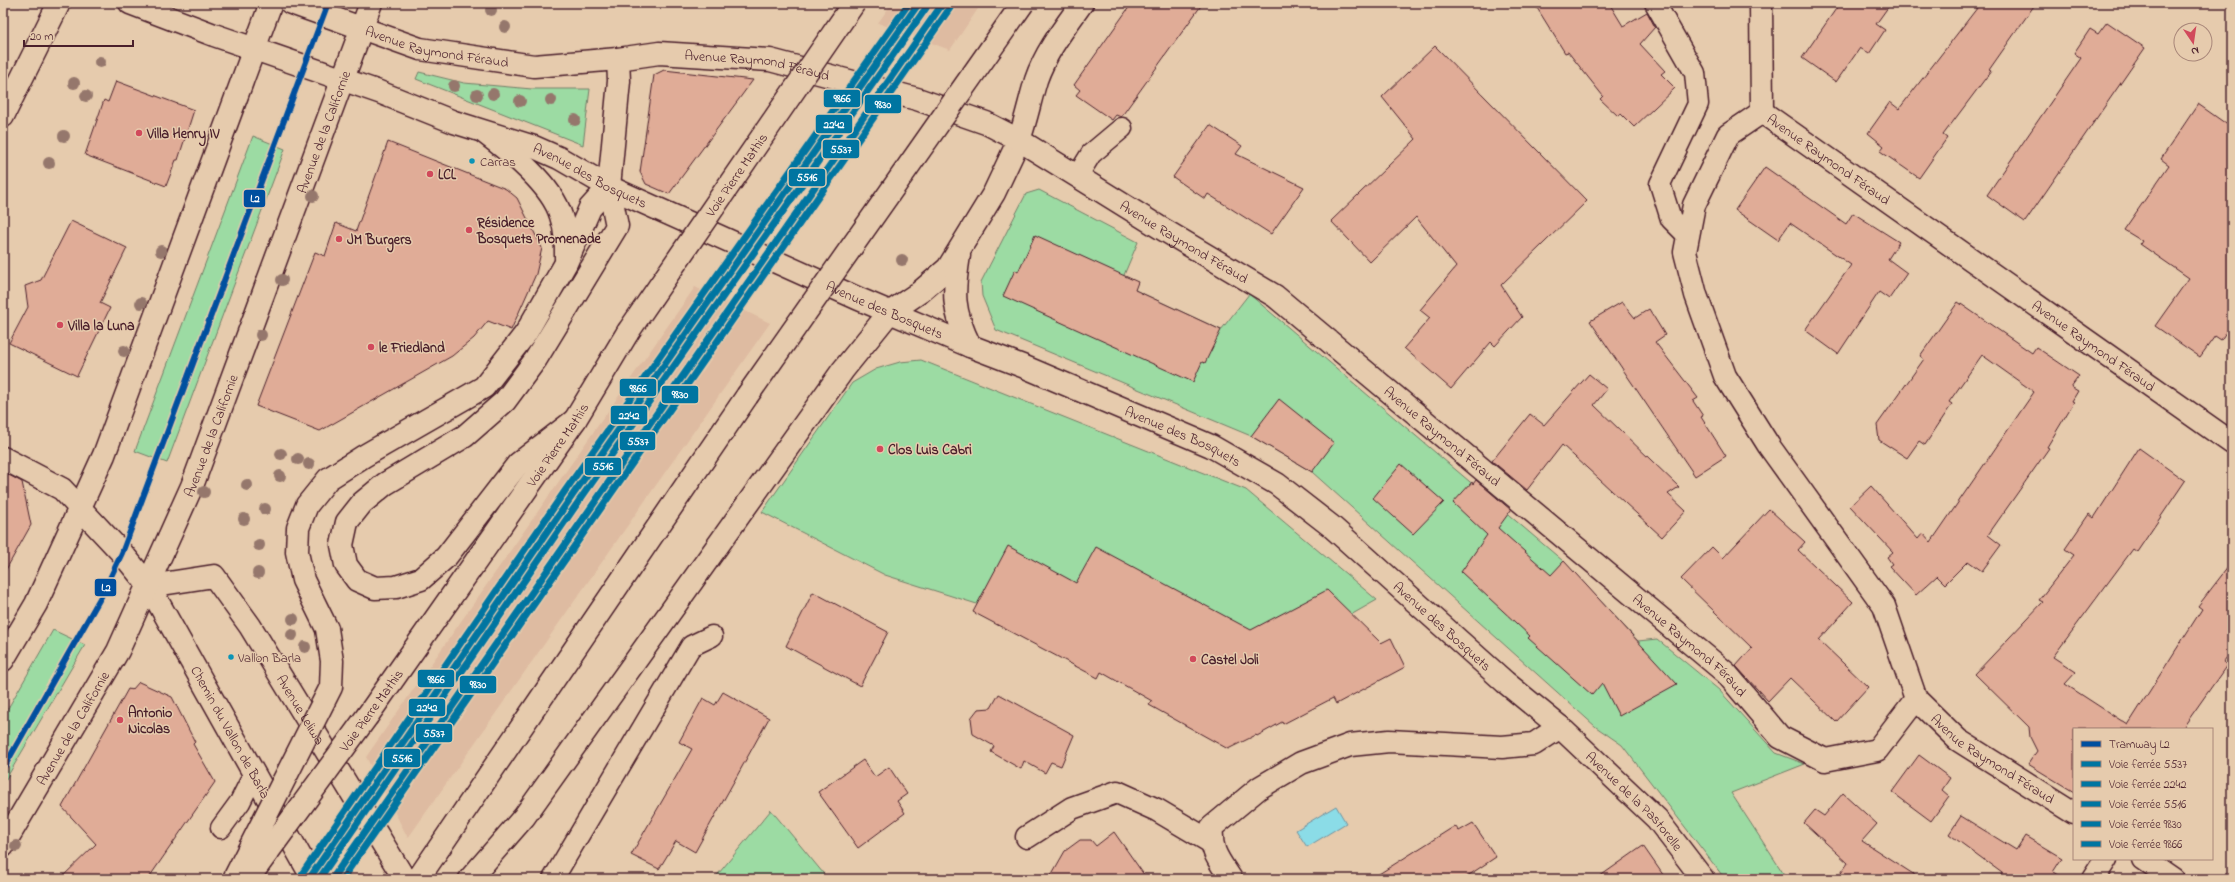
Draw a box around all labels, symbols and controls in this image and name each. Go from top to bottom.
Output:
street label: Avenue Raymond Féraud [362,21,510,74]
scale bar [24,22,133,48]
north arrow [2173,22,2213,62]
text: 20 m [30,28,53,46]
text: N [2190,42,2200,59]
street label: Avenue Raymond Féraud [684,46,832,87]
street label: Avenue de la Californie [292,67,357,197]
line badge: 9866 [823,89,861,108]
text: 9866 [832,91,851,107]
line badge: 9830 [864,94,902,114]
text: 9830 [874,97,892,113]
street label: Avenue Raymond Féraud [1762,109,1894,211]
line badge: 2242 [815,114,853,134]
text: 2242 [823,117,845,133]
place label: Villa Henry IV [146,124,220,147]
marker: Villa Henry IV [134,128,144,138]
street label: Voie Pierre Mathis [700,129,774,223]
street label: Avenue des Bosquets [529,139,650,215]
line badge: 5537 [822,139,860,159]
text: 5537 [830,142,852,158]
place label: Carras [480,153,516,172]
marker: Carras [467,156,477,166]
place label: LCL [438,165,457,186]
line badge: 5516 [788,168,826,187]
marker: LCL [425,169,435,179]
text: 5516 [797,170,818,186]
line badge: L2 [243,189,266,208]
text: L2 [250,191,260,207]
street label: Avenue Raymond Féraud [1115,196,1252,290]
place label: Résidence Bosquets Promenade [476,213,602,250]
marker: Résidence Bosquets Promenade [464,225,474,235]
place label: JM Burgers [347,230,412,253]
marker: JM Burgers [334,234,344,244]
street label: Avenue des Bosquets [822,276,946,345]
street label: Avenue Raymond Féraud [2027,296,2159,398]
place label: Villa la Luna [67,316,135,337]
marker: Villa la Luna [55,320,65,330]
place label: le Friedland [379,338,445,359]
marker: le Friedland [366,342,376,352]
street label: Avenue de la Californie [179,371,245,501]
line badge: 9866 [619,378,657,397]
text: 9866 [628,381,647,397]
street label: Avenue Raymond Féraud [1378,382,1505,492]
line badge: 9830 [661,385,699,404]
text: 9830 [671,387,689,403]
street label: Voie Pierre Mathis [522,399,595,493]
street label: Avenue des Bosquets [1121,402,1244,473]
line badge: 2242 [610,405,648,425]
text: 2242 [618,408,640,424]
line badge: 5537 [619,431,656,451]
text: 5537 [627,434,649,450]
place label: Clos Luis Cabri [888,440,972,461]
marker: Clos Luis Cabri [875,444,885,454]
line badge: 5516 [584,457,622,476]
text: 5516 [593,459,614,475]
street label: Avenue des Bosquets [1388,577,1495,677]
line badge: L2 [94,578,117,597]
text: L2 [101,580,111,596]
street label: Avenue Raymond Féraud [1627,590,1751,702]
place label: Vallon Barla [237,649,301,668]
place label: Castel Joli [1201,650,1259,671]
marker: Vallon Barla [226,652,236,662]
marker: Castel Joli [1188,654,1198,664]
street label: Chemin du Vallon de Barla [184,662,275,803]
street label: Voie Pierre Mathis [334,665,409,757]
street label: Avenue de la Californie [32,667,116,790]
line badge: 9866 [417,669,455,688]
street label: Avenue Leliwa [270,671,329,749]
text: 9866 [426,672,445,688]
line badge: 9830 [459,675,497,694]
text: 9830 [469,677,487,693]
line badge: 2242 [408,698,446,717]
text: 2242 [416,700,438,716]
place label: Antonio Nicolas [128,703,172,740]
street label: Avenue Raymond Féraud [1925,710,2058,810]
marker: Antonio Nicolas [115,715,125,725]
line badge: 5537 [415,723,453,743]
text: 5537 [423,726,445,742]
legend [2073,728,2213,860]
text: Tramway L2 [2109,736,2170,755]
street label: Avenue de la Pastorelle [1580,747,1687,857]
line badge: 5516 [383,748,421,768]
text: 5516 [392,751,413,767]
text: Voie ferrée 5537 [2108,756,2187,774]
text: Voie ferrée 2242 [2108,776,2186,794]
text: Voie ferrée 5516 [2108,796,2187,814]
text: Voie ferrée 9830 [2108,816,2182,834]
text: Voie ferrée 9866 [2108,836,2183,854]

